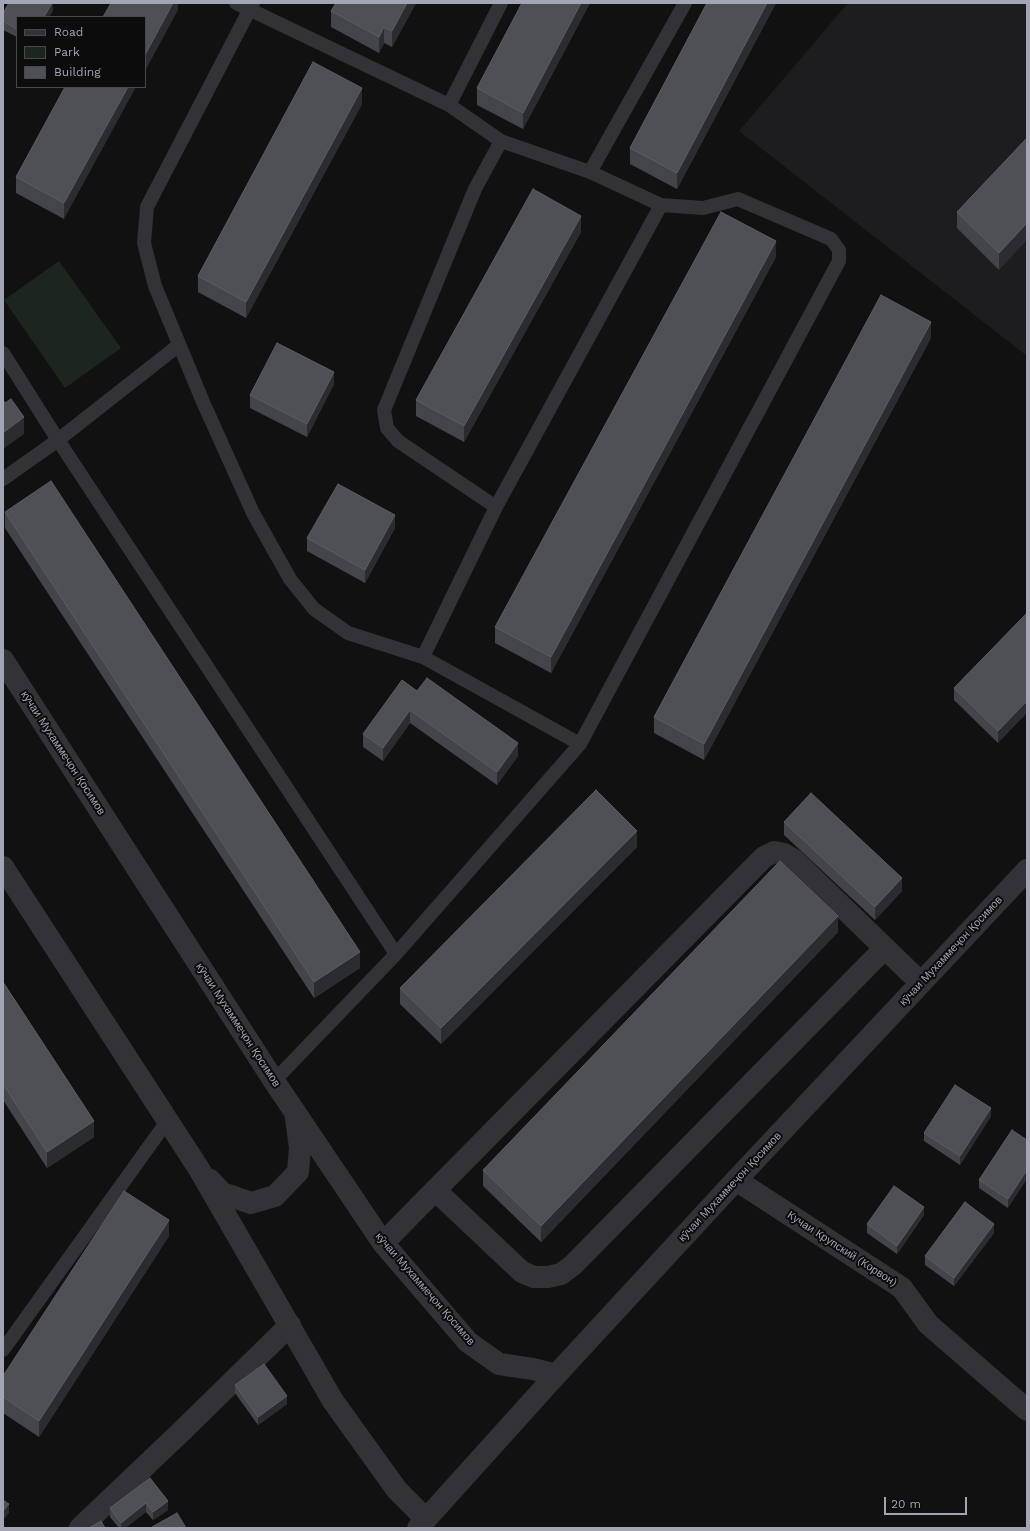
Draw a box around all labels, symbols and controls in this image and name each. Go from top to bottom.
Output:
legend [16,16,146,88]
text: Road [54,25,83,39]
text: Park [54,45,80,59]
text: Building [54,65,101,79]
street label: кӯчаи Мухаммеҷон Қосимов [18,689,108,817]
street label: кӯчаи Мухаммеҷон Қосимов [897,893,1005,1009]
street label: кӯчаи Мухаммеҷон Қосимов [193,961,283,1089]
street label: кӯчаи Мухаммеҷон Қосимов [676,1129,784,1245]
street label: Кучаи Крупский (Корвон) [785,1209,899,1289]
street label: кӯчаи Мухаммеҷон Қосимов [372,1230,478,1348]
scale bar [886,1489,969,1515]
text: 20 m [891,1497,921,1511]

